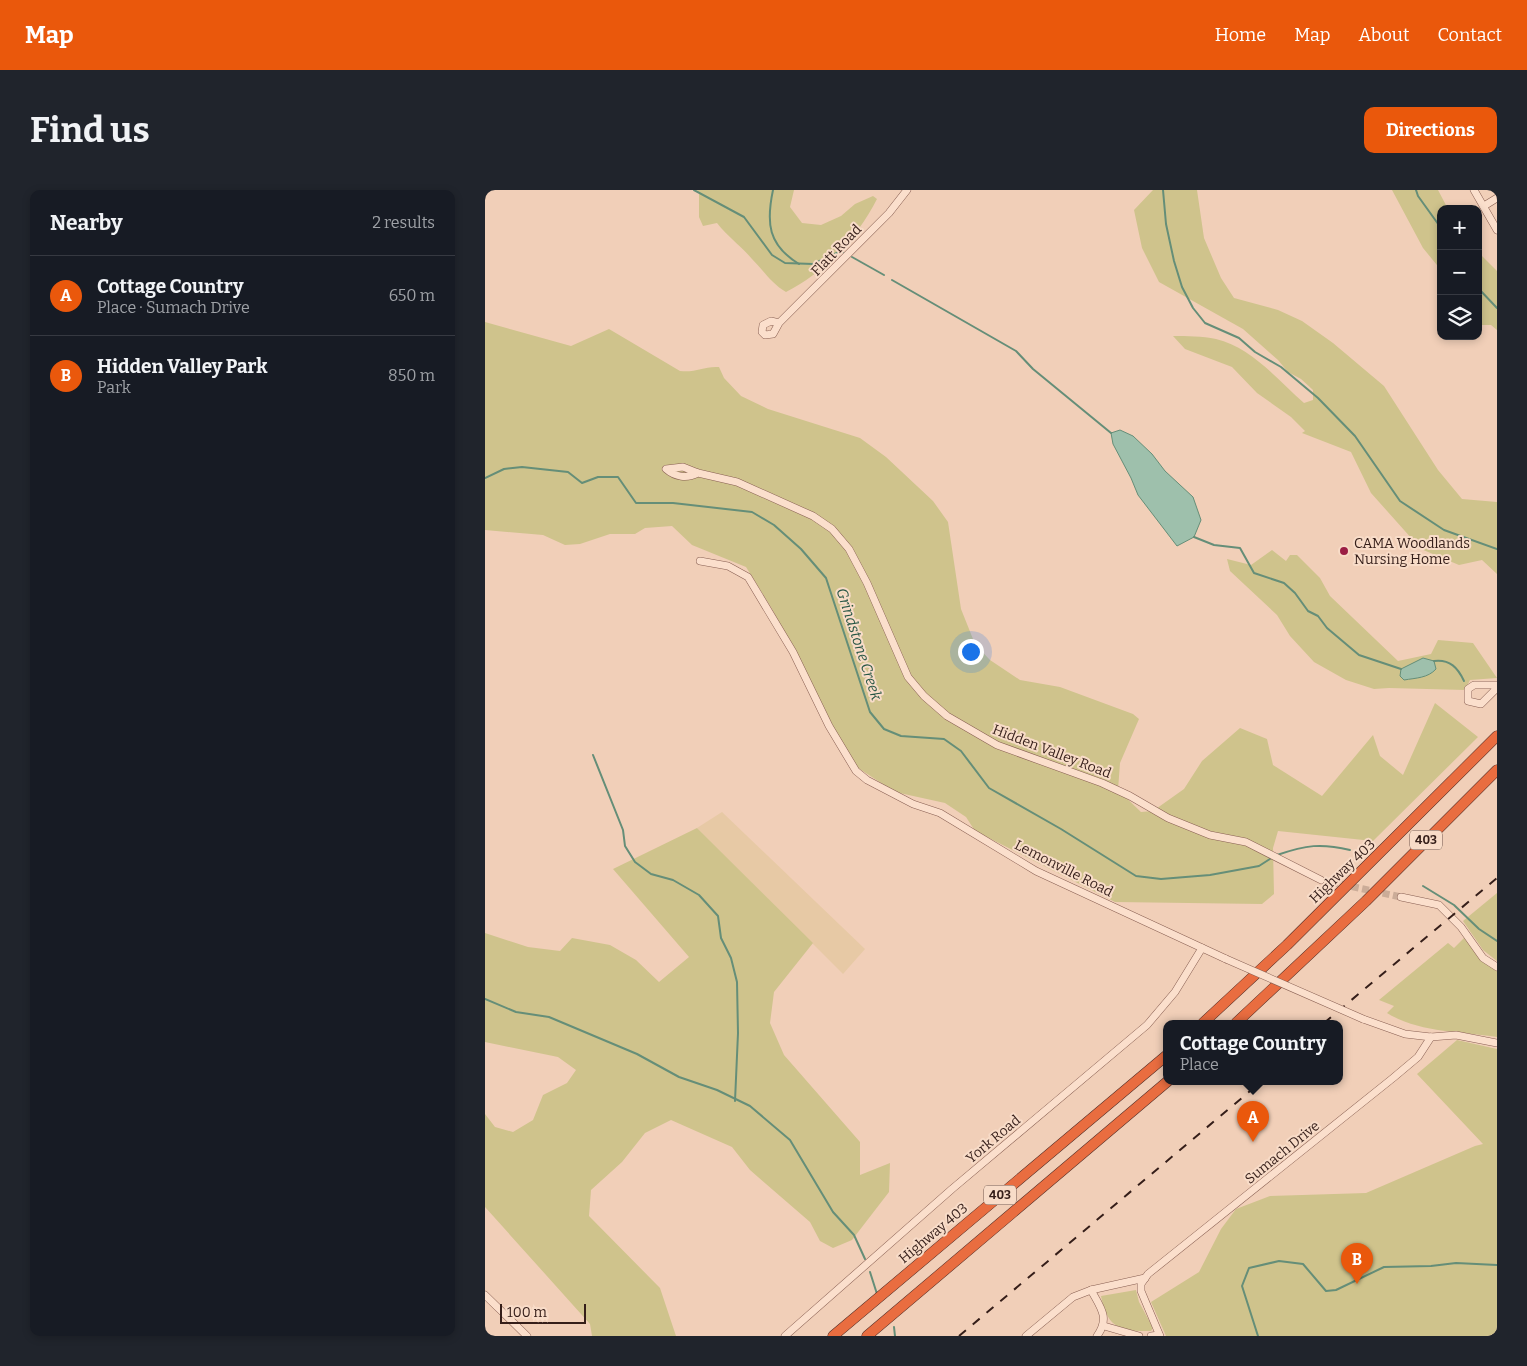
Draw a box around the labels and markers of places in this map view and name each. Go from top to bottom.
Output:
place label: CAMA Woodlands Nursing Home [1354,535,1470,568]
marker: CAMA Woodlands Nursing Home [1338,545,1350,557]
pin: A [1237,1101,1269,1142]
pin: B [1341,1243,1373,1284]

